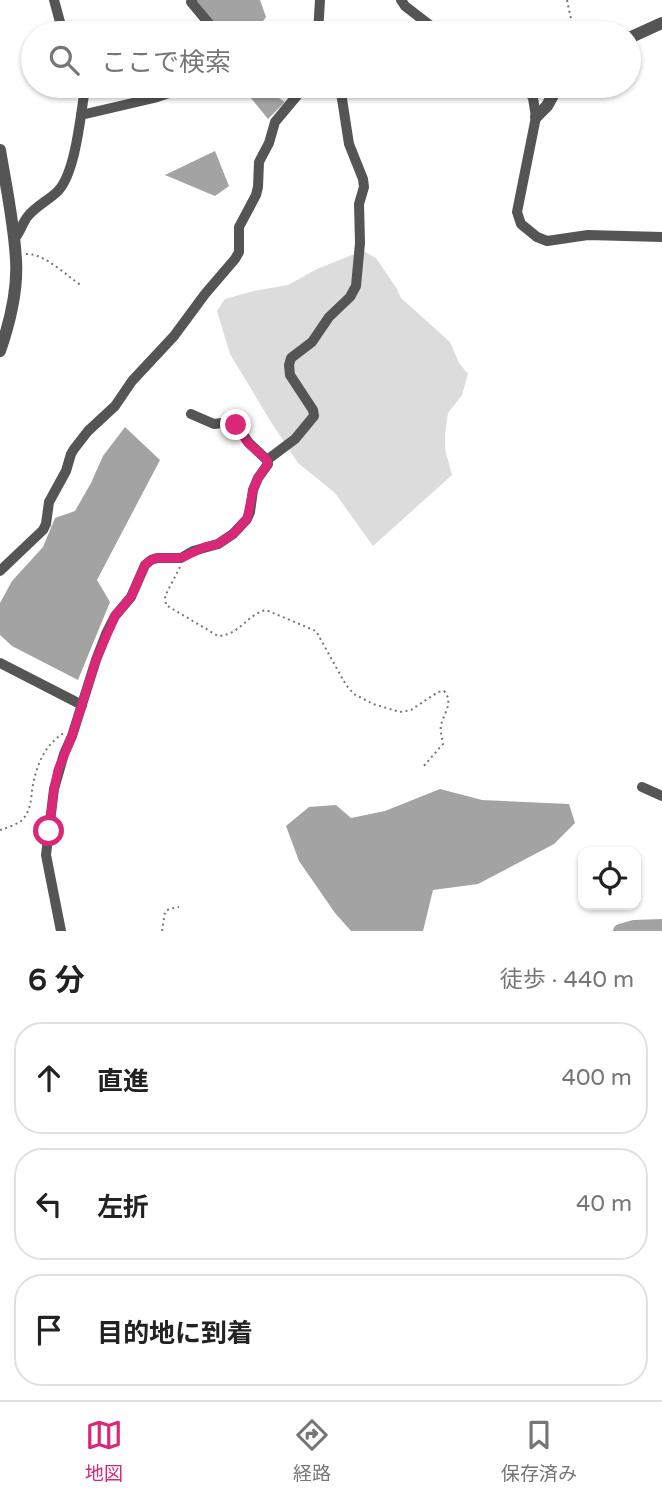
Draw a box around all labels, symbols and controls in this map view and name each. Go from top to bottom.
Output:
search box [21,21,641,98]
icon: search [45,41,83,79]
text: ここで検索 [101,47,231,78]
route end [220,409,251,440]
route start [33,815,64,846]
map controls [578,847,641,910]
button: locate [578,847,641,910]
text: 6 分 [28,962,85,999]
text: 徒歩 · 440 m [500,966,634,994]
icon: ahead [30,1059,68,1097]
text: 400 m [562,1064,632,1092]
text: 直進 [97,1066,149,1097]
icon: left [30,1185,68,1223]
text: 40 m [576,1190,632,1218]
text: 左折 [97,1192,149,1223]
icon: arrive [30,1311,68,1349]
text: 目的地に到着 [97,1318,253,1349]
tab: 地図 [85,1416,123,1485]
tab: 経路 [293,1416,331,1485]
tab: 保存済み [501,1416,577,1485]

